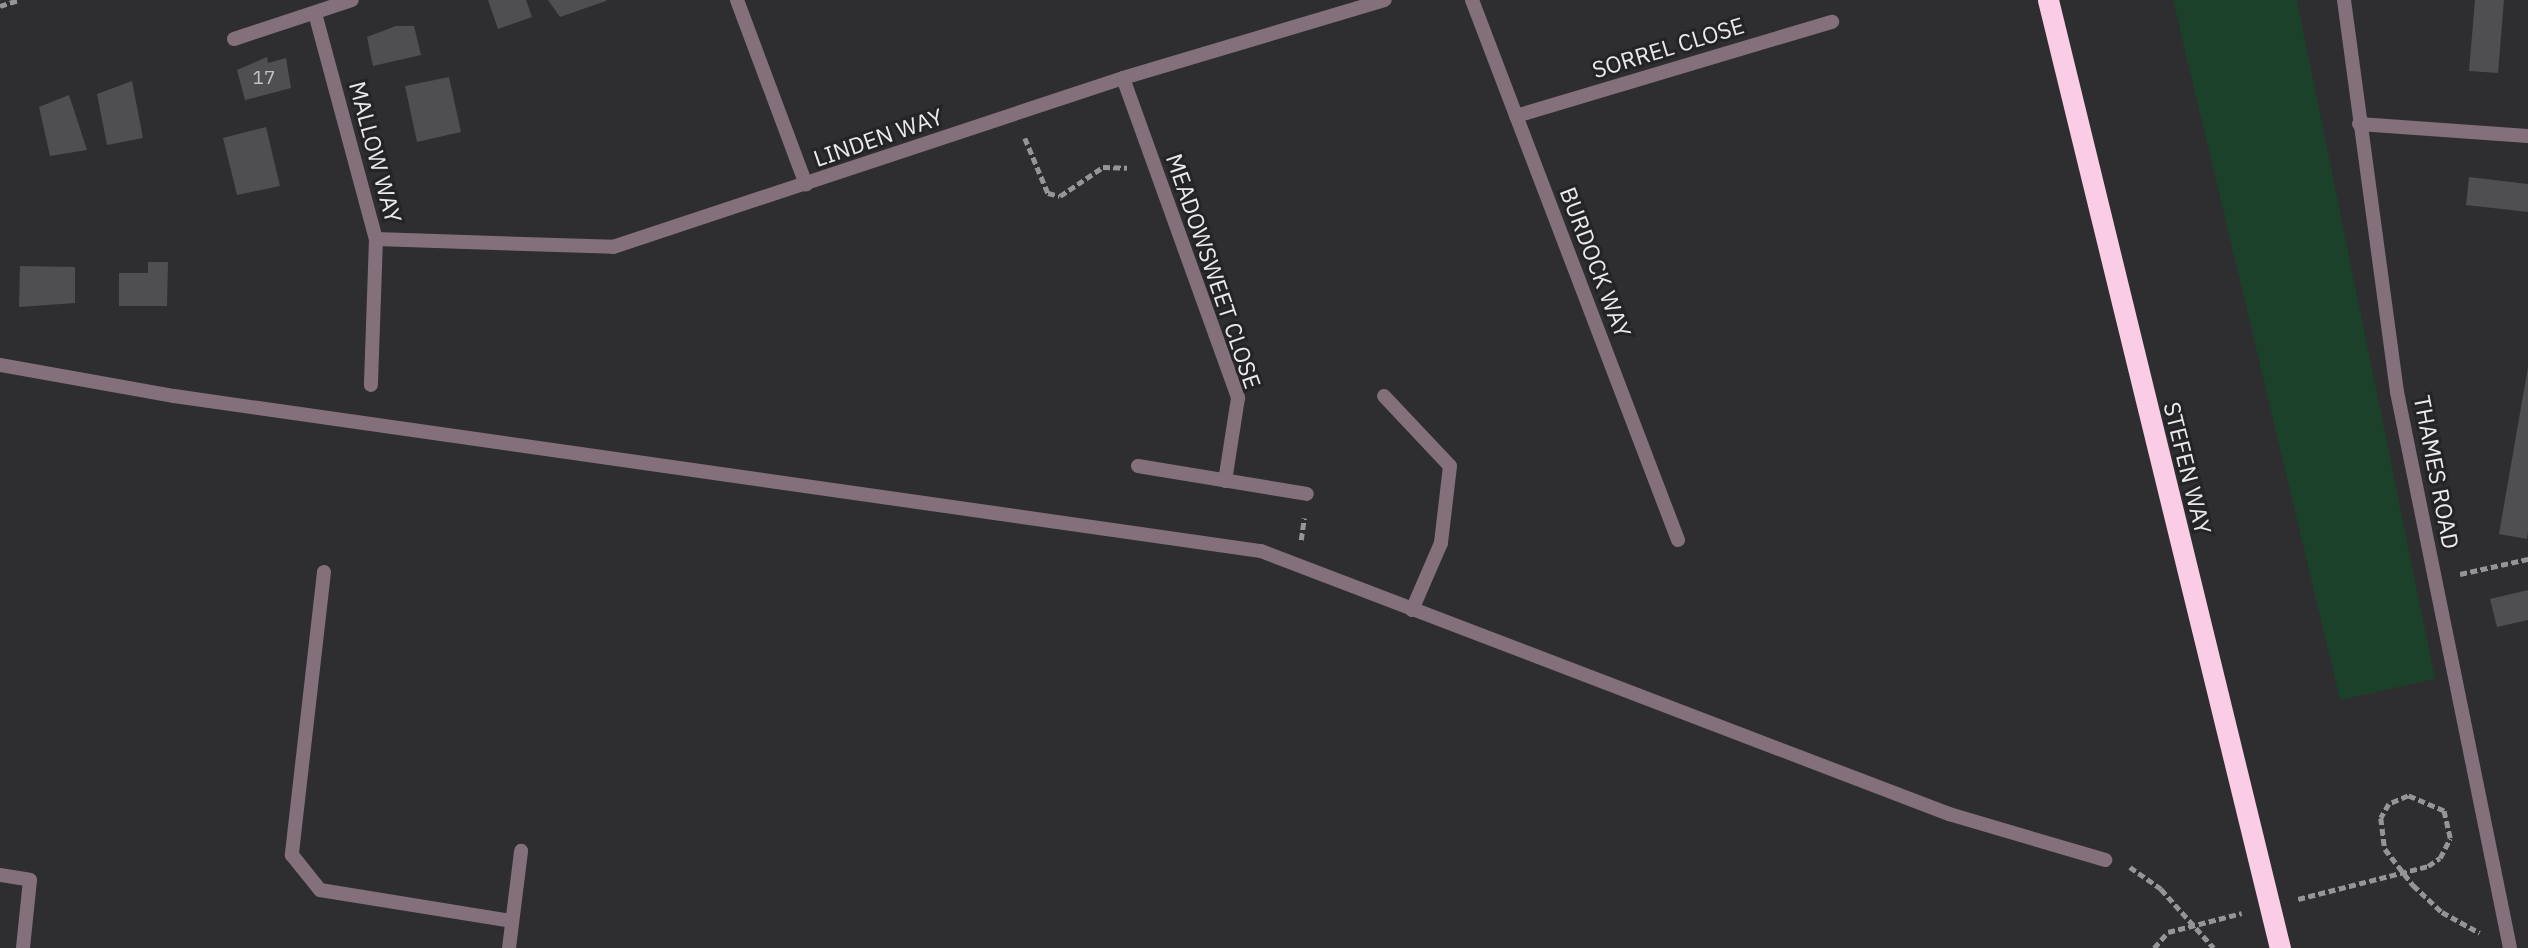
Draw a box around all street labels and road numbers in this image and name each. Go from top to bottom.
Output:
street label: SORREL CLOSE [1589,11,1747,83]
street label: MALLOW WAY [344,78,408,226]
street label: LINDEN WAY [810,102,946,172]
street label: MEADOWSWEET CLOSE [1161,150,1267,392]
street label: BURDOCK WAY [1555,183,1637,341]
street label: THAMES ROAD [2409,393,2465,551]
street label: STEFEN WAY [2158,399,2218,537]

